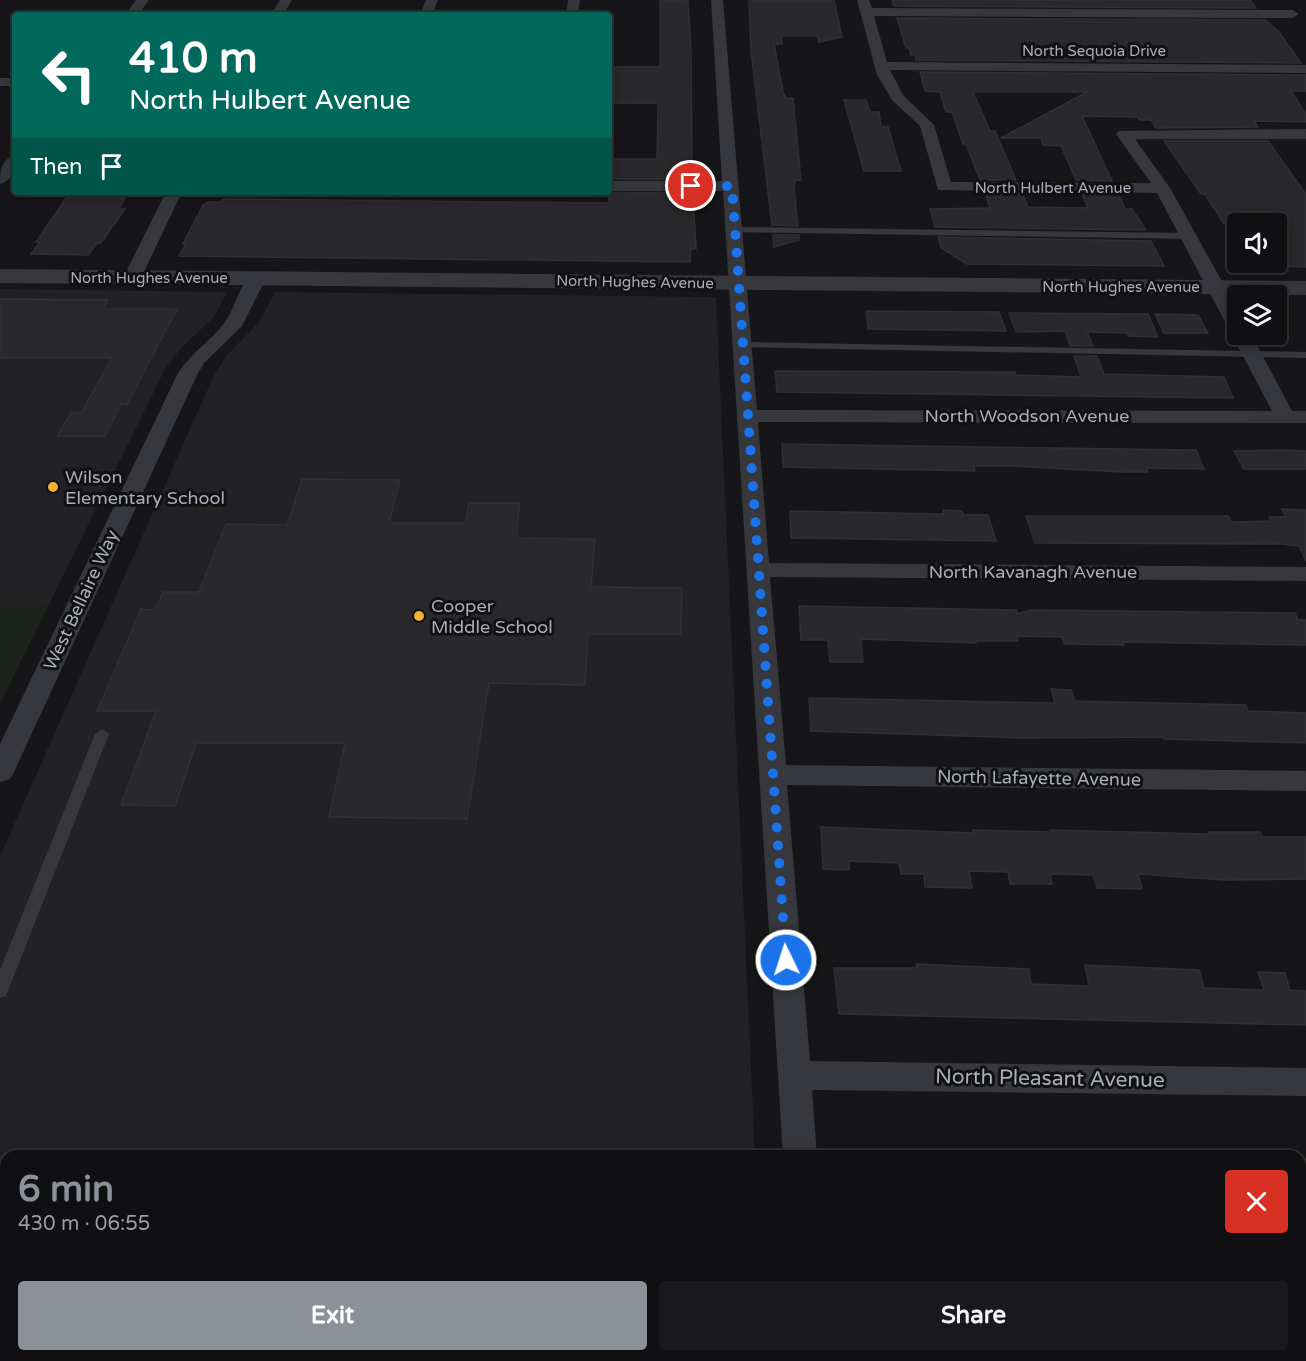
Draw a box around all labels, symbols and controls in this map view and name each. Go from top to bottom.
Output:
text: 410 m [129,33,258,84]
icon: left [30,36,108,114]
street label: North Sequoia Drive [1022,42,1166,60]
text: North Hulbert Avenue [129,84,411,117]
icon: arrive [95,150,128,183]
text: Then [30,154,83,180]
pin [665,160,716,211]
icon: arrive [674,169,707,202]
street label: North Hulbert Avenue [975,179,1131,197]
map controls [1227,213,1287,345]
button: sound [1227,213,1287,273]
street label: North Hughes Avenue [70,269,228,287]
street label: North Hughes Avenue [556,272,714,292]
street label: North Hughes Avenue [1042,278,1200,296]
button: layers [1227,285,1287,345]
street label: North Woodson Avenue [925,405,1129,427]
place label: Wilson Elementary School [65,466,225,509]
marker: Wilson Elementary School [46,480,60,494]
street label: West Bellaire Way [39,526,123,674]
street label: North Kavanagh Avenue [929,561,1137,583]
place label: Cooper Middle School [431,595,553,638]
marker: Cooper Middle School [412,609,426,623]
street label: North Lafayette Avenue [937,765,1141,791]
position arrow [754,928,818,992]
street label: North Pleasant Avenue [935,1064,1165,1093]
text: 6 min [18,1168,114,1211]
button: close [1225,1170,1288,1233]
text: 430 m · 06:55 [18,1212,150,1236]
button: Exit [18,1281,647,1350]
button: Share [659,1281,1288,1350]

